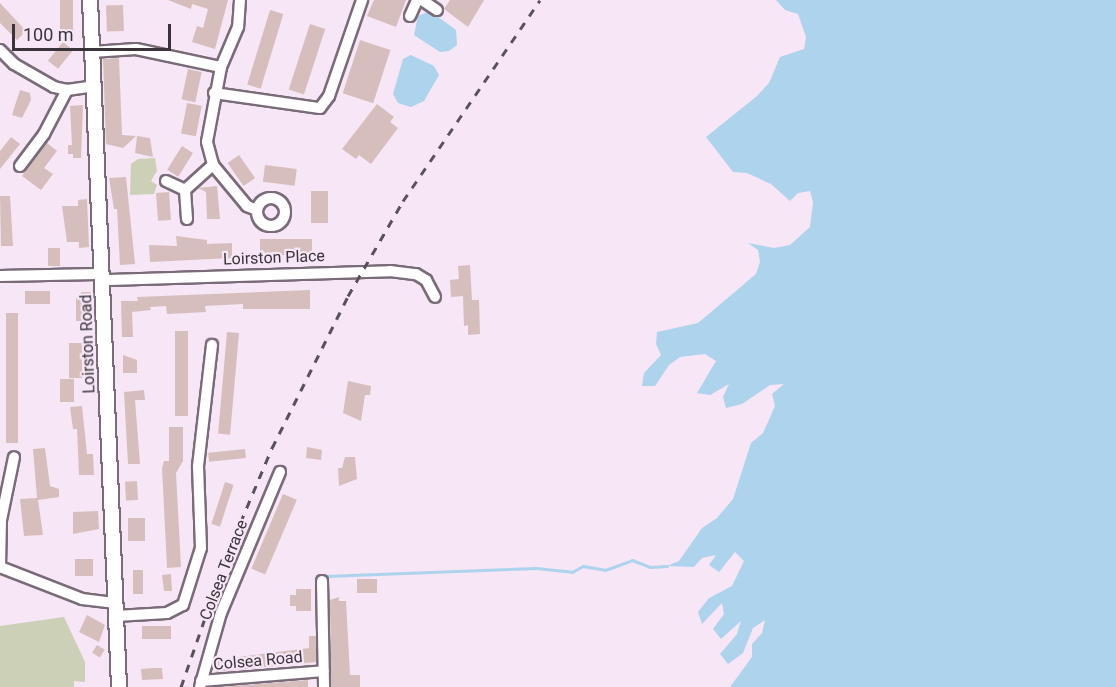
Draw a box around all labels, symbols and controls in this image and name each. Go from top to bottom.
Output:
scale bar [15,12,174,50]
text: 100 m [23,24,74,45]
street label: Loirston Place [223,247,325,269]
street label: Loirston Road [77,294,99,394]
street label: Colsea Terrace [196,517,252,623]
street label: Colsea Road [213,648,303,674]

